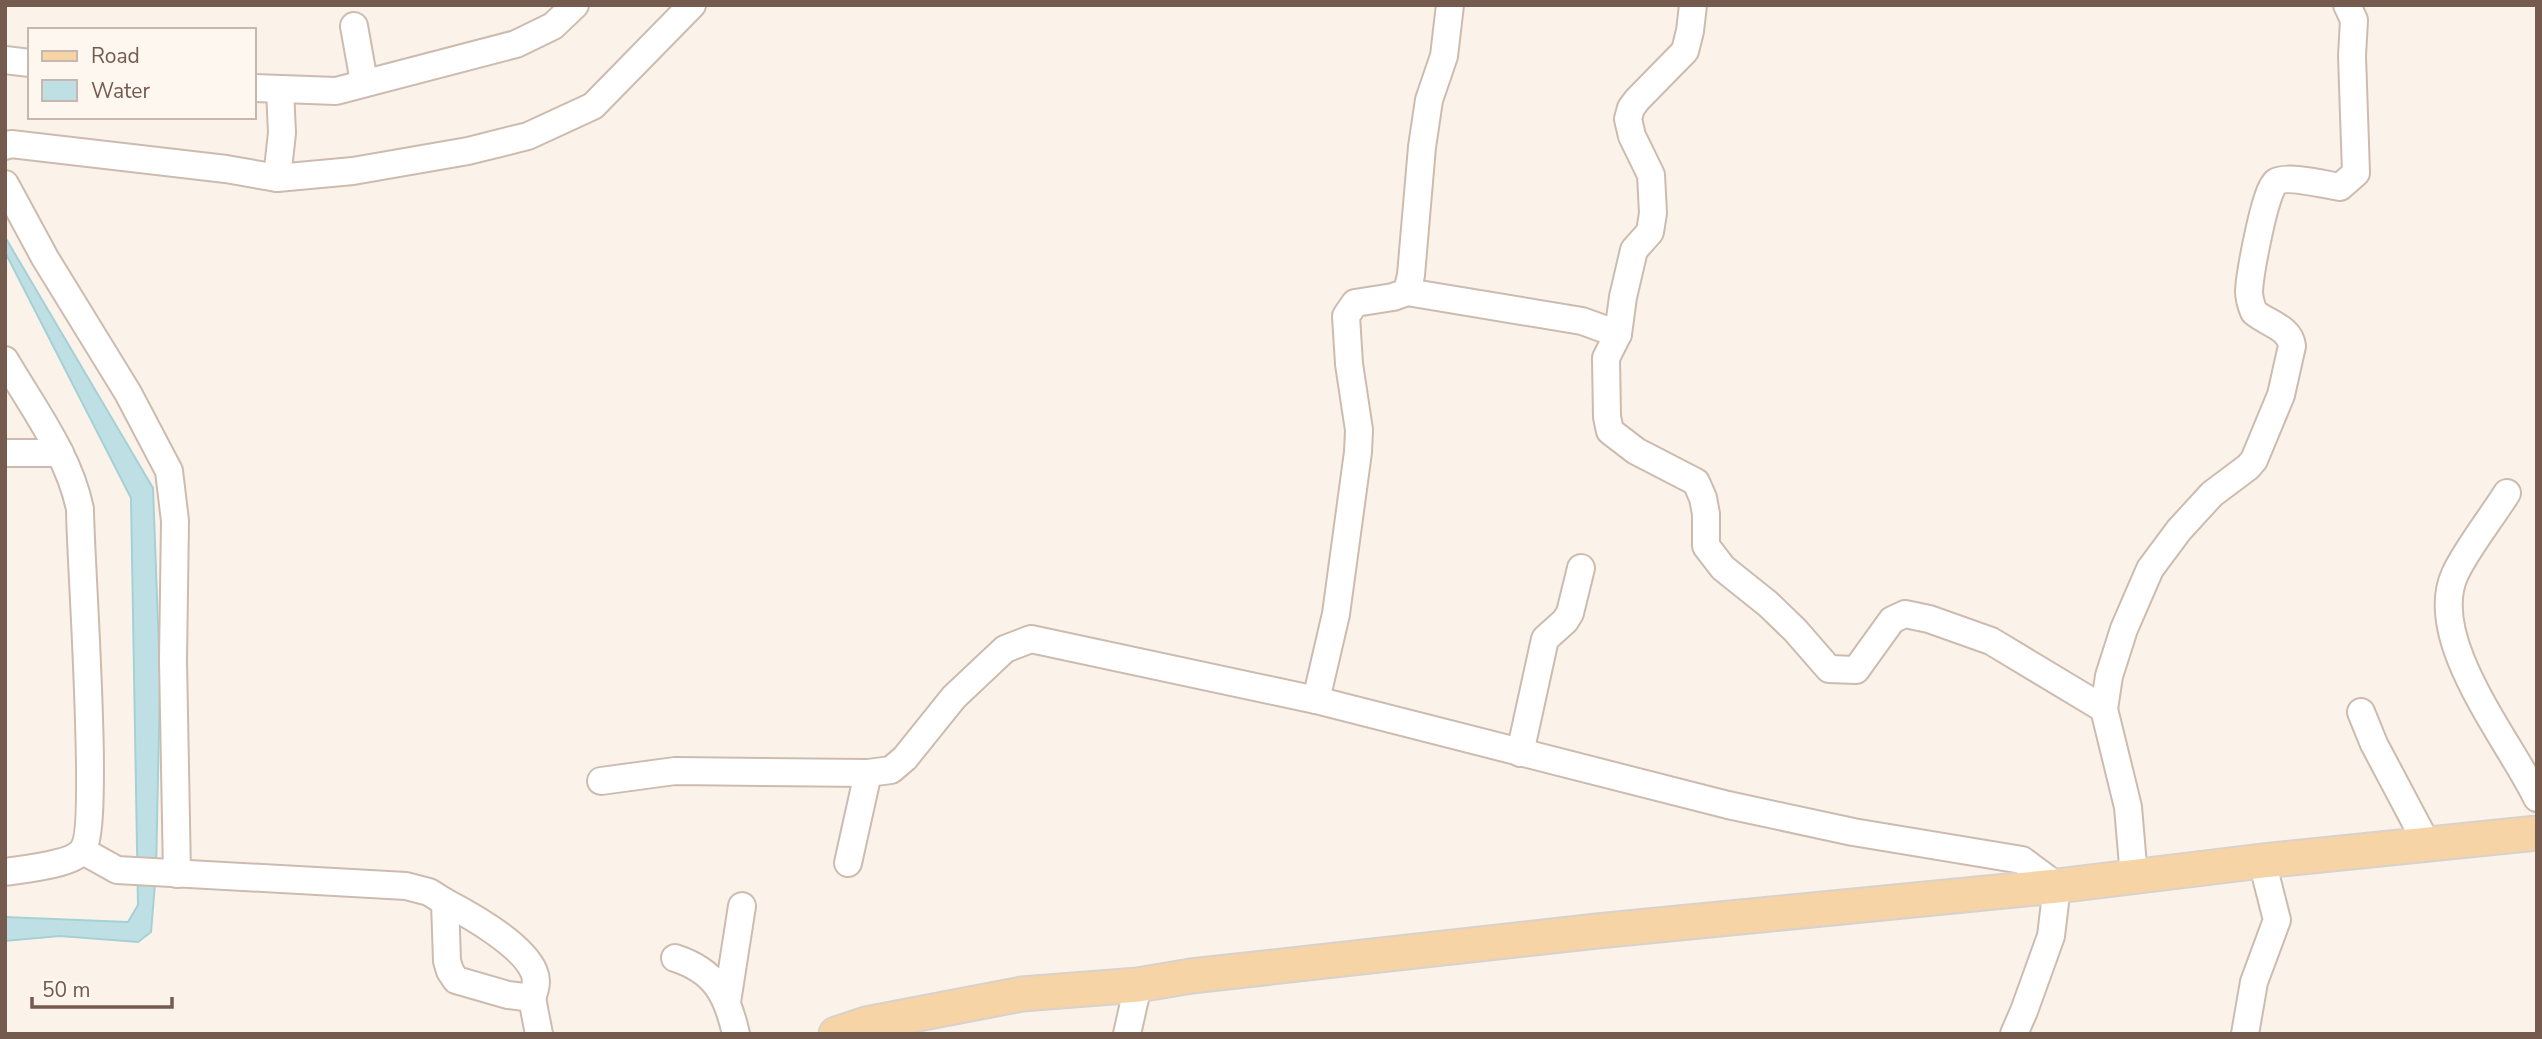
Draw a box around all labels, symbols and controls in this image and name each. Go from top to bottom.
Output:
legend [28,28,256,119]
text: Road [91,42,140,70]
text: Water [91,77,150,105]
scale bar [32,965,172,1009]
text: 50 m [42,976,91,1004]

